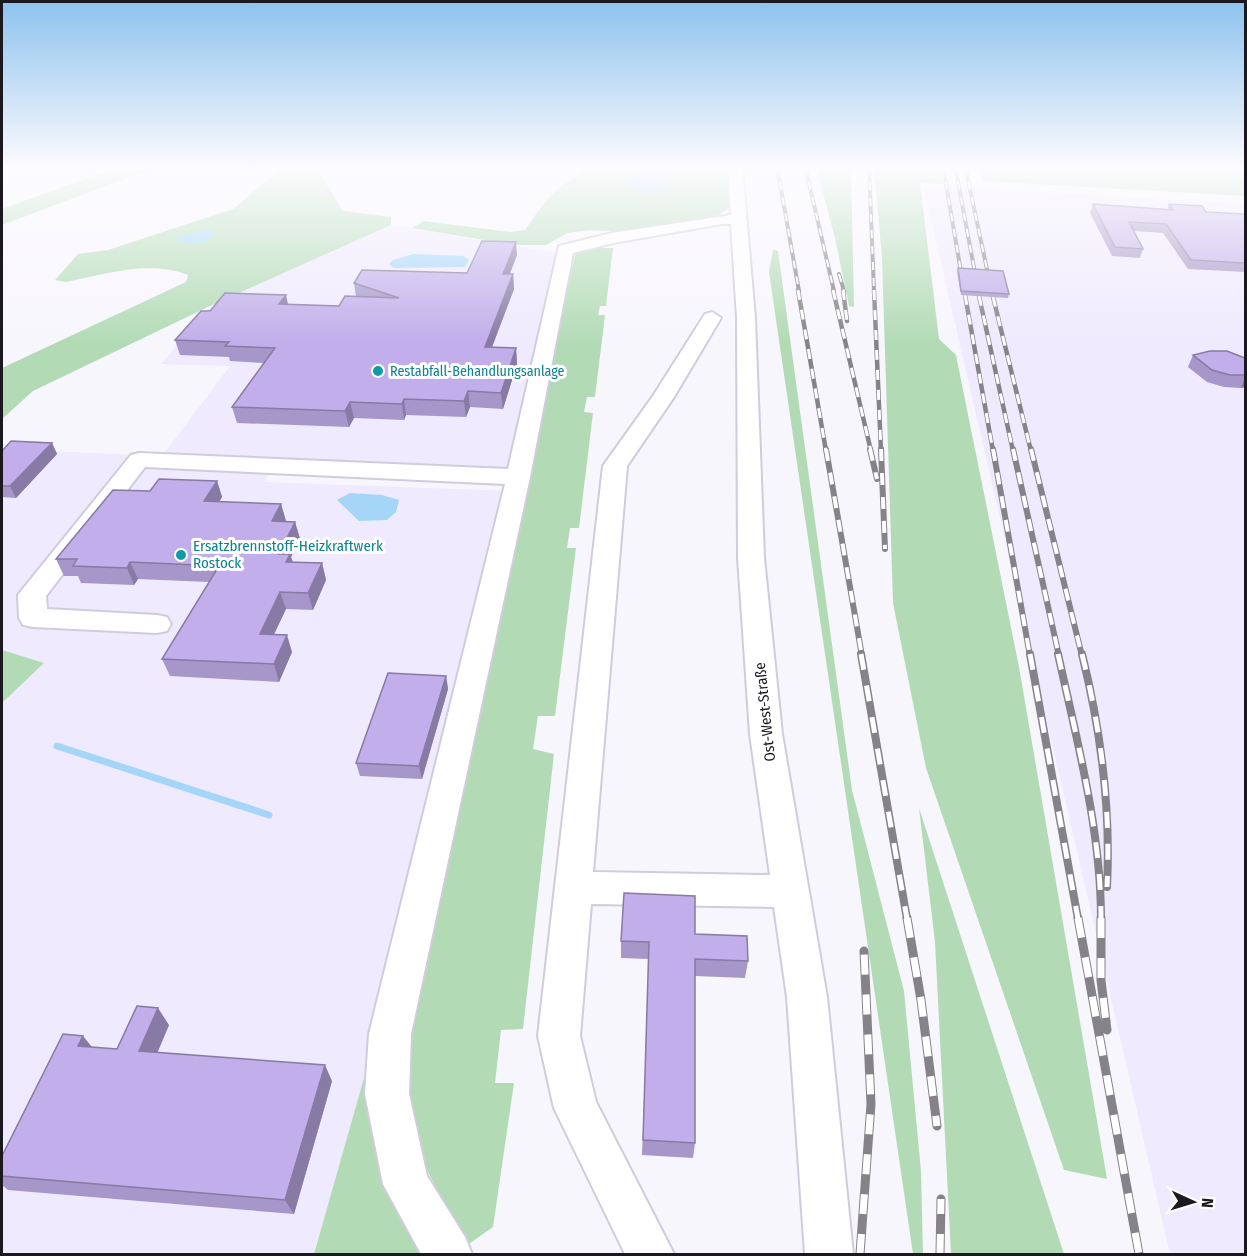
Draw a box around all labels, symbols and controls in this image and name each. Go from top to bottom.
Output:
place label: Restabfall-Behandlungsanlage [390,363,565,380]
marker: Restabfall-Behandlungsanlage [371,364,385,378]
place label: Ersatzbrennstoff-Heizkraftwerk Rostock [193,537,383,572]
marker: Ersatzbrennstoff-Heizkraftwerk Rostock [174,548,188,562]
street label: Ost-West-Straße [751,661,779,763]
north arrow [1163,1172,1223,1232]
text: N [1198,1198,1217,1208]

